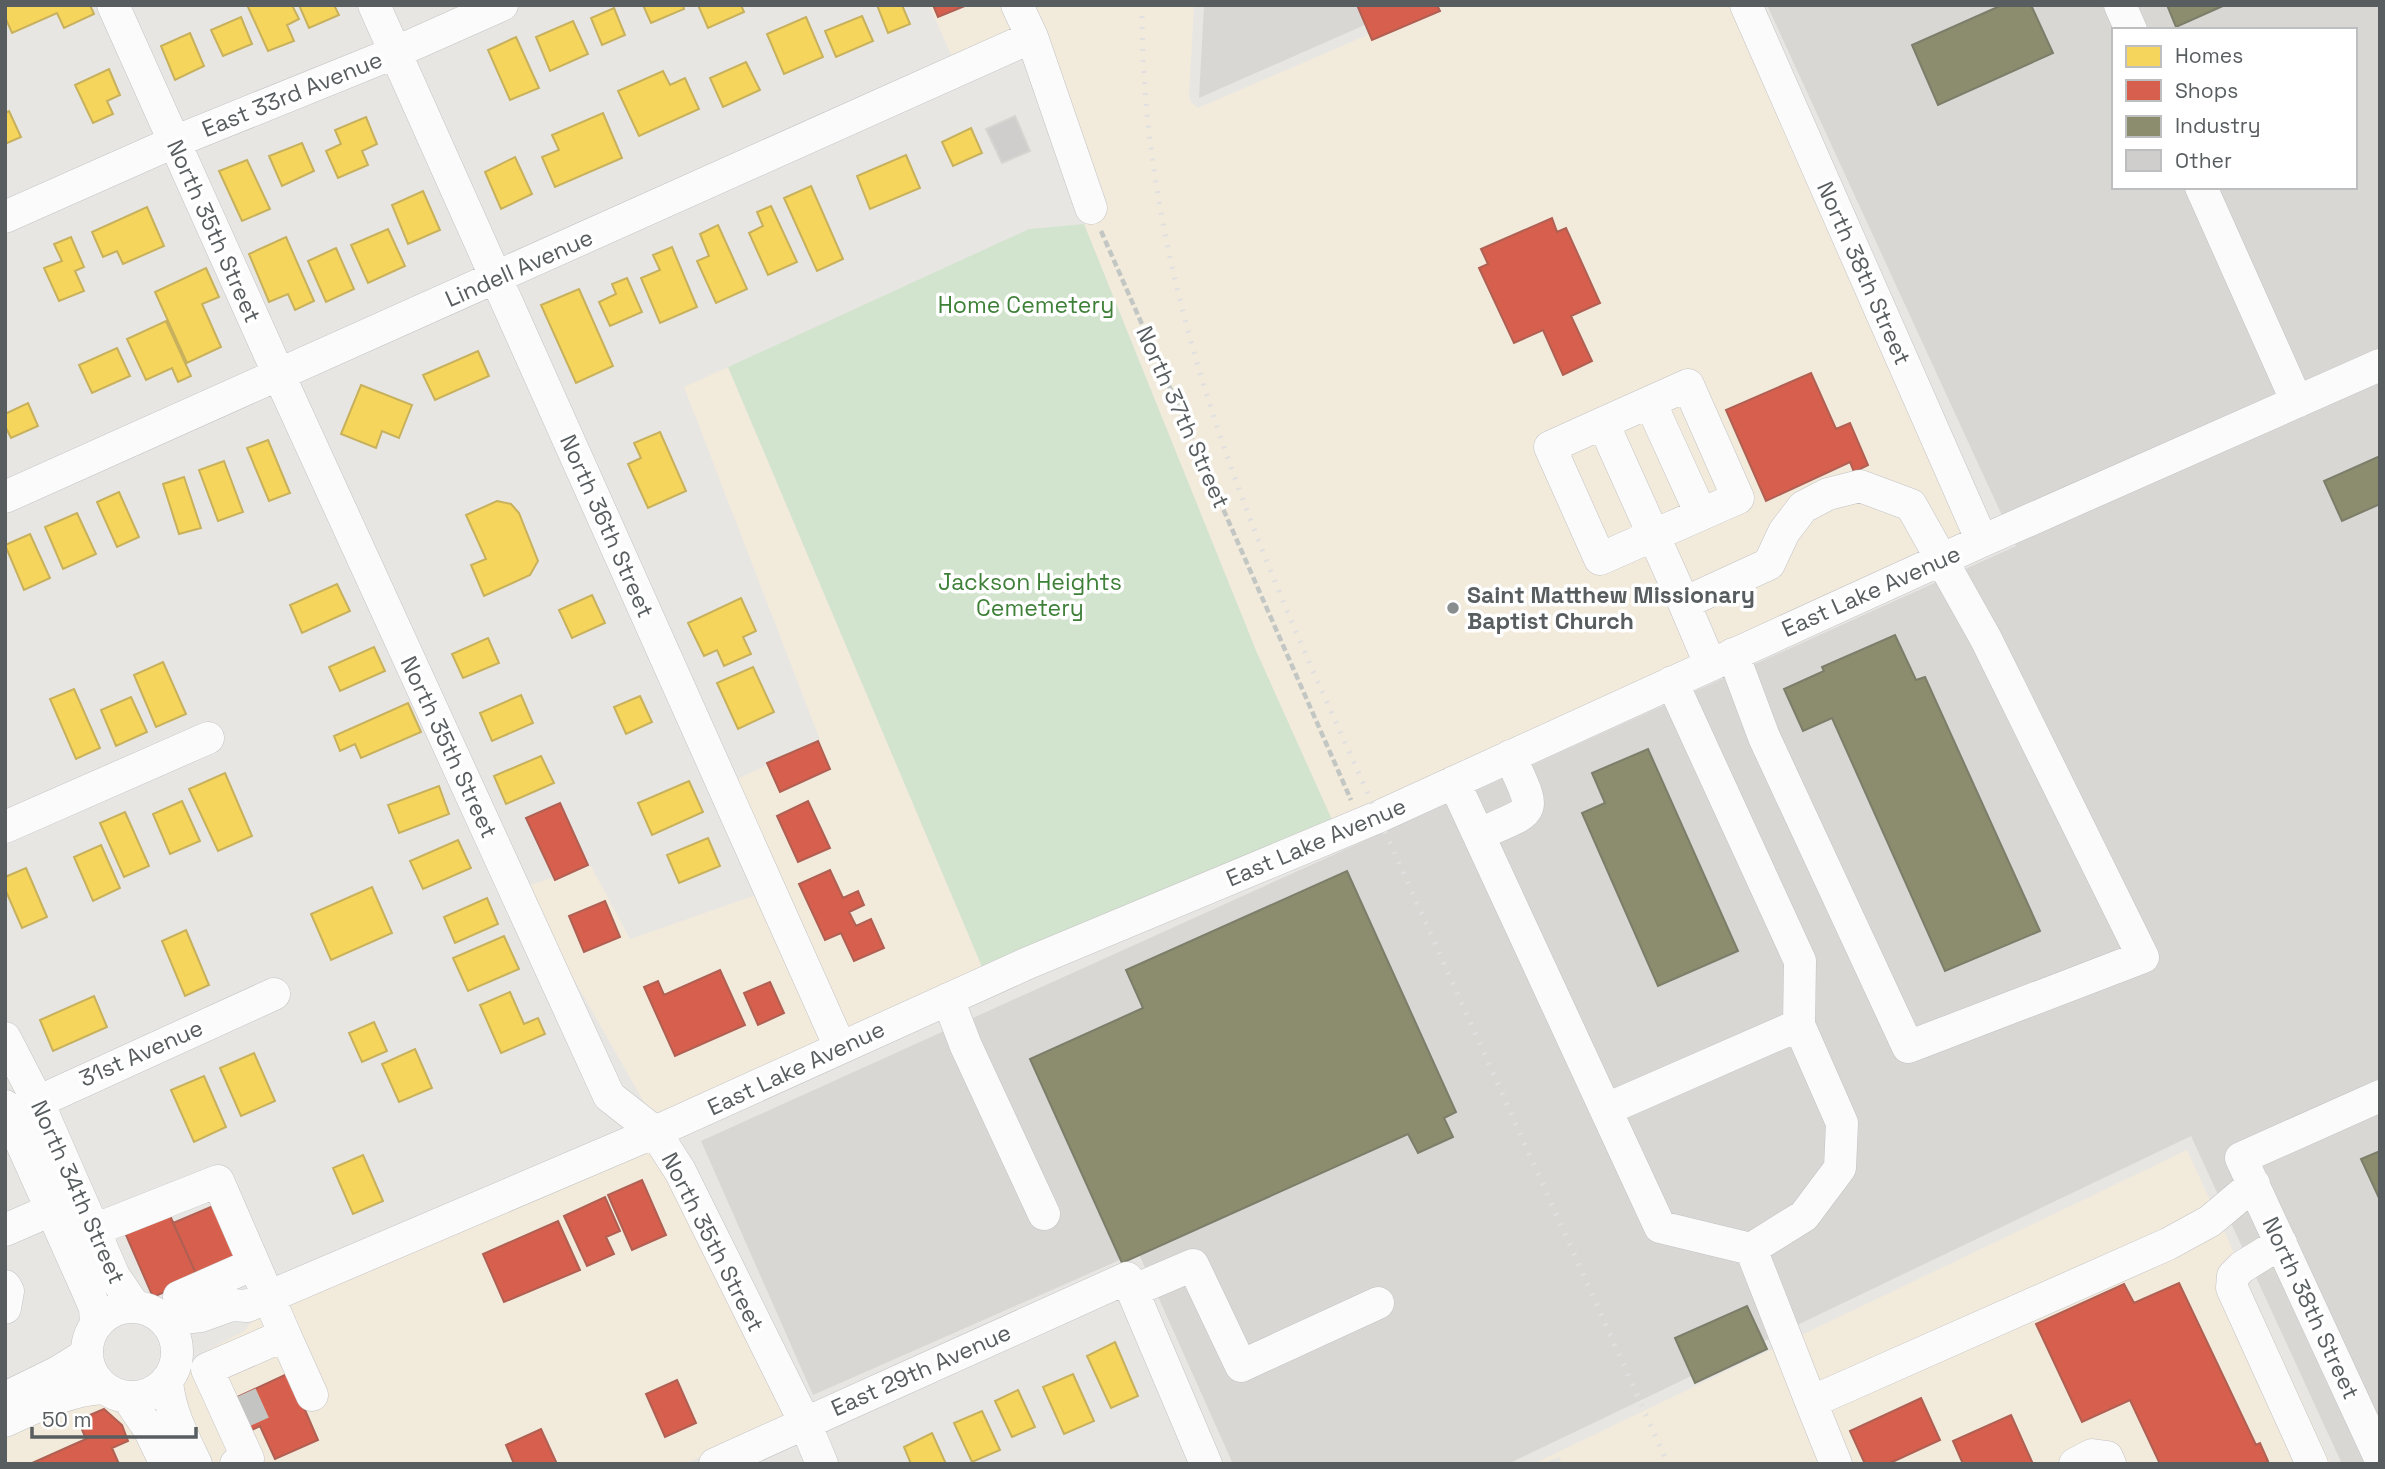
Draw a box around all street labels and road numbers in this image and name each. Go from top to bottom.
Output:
street label: East 33rd Avenue [197,44,387,144]
street label: North 35th Street [160,135,268,327]
street label: North 38th Street [1810,177,1918,369]
street label: Lindell Avenue [440,222,598,314]
street label: North 37th Street [1129,321,1237,513]
street label: North 36th Street [553,430,661,622]
street label: East Lake Avenue [1777,538,1965,644]
street label: North 35th Street [394,651,504,843]
street label: East Lake Avenue [1222,791,1410,893]
street label: 31st Avenue [74,1012,208,1094]
street label: East Lake Avenue [702,1014,890,1122]
street label: North 34th Street [24,1096,132,1288]
street label: North 35th Street [655,1147,771,1337]
street label: North 38th Street [2256,1212,2366,1404]
street label: East 29th Avenue [826,1317,1016,1423]

